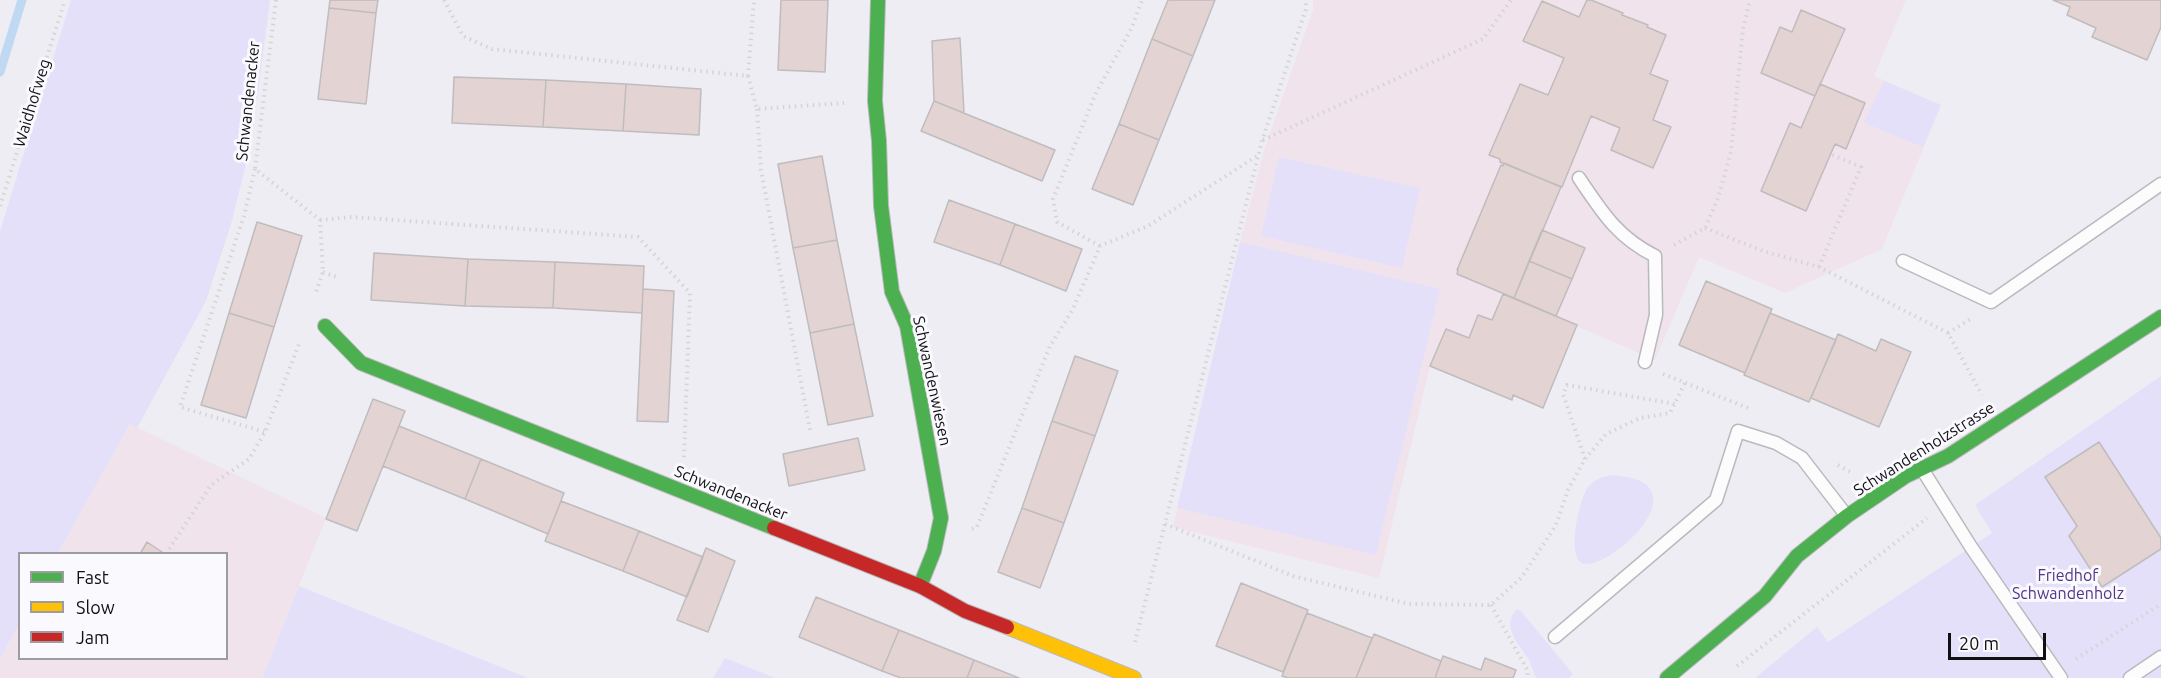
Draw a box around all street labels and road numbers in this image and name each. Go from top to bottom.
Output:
street label: Schwandenacker [232,40,264,162]
street label: Waidhofweg [9,57,55,149]
street label: Schwandenwiesen [909,314,955,448]
street label: Schwandenholzstrasse [1850,398,1998,500]
street label: Schwandenacker [672,462,790,524]

